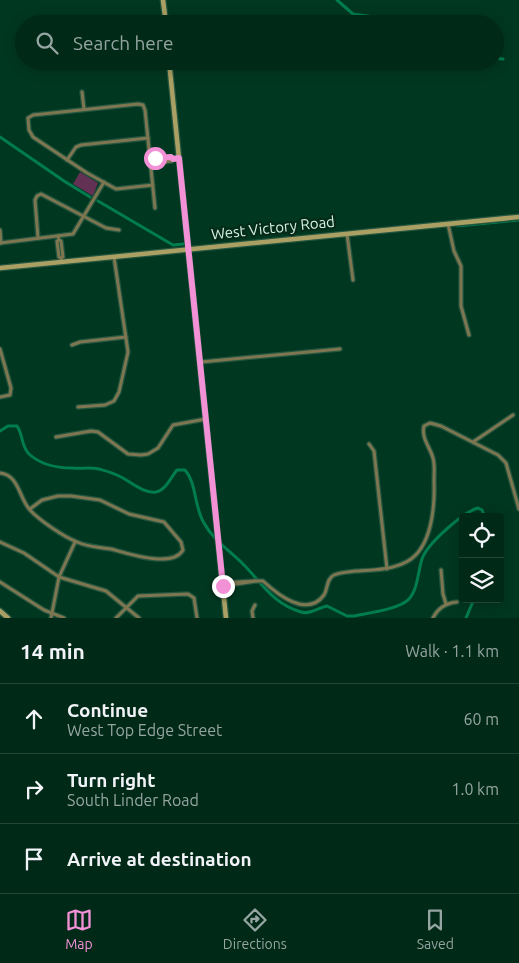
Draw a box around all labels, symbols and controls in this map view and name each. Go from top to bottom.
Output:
search box [15,15,504,70]
icon: search [33,29,61,57]
text: Search here [73,32,173,54]
route start [144,147,167,170]
street label: West Victory Road [210,213,336,242]
map controls [459,513,504,603]
button: locate [459,513,504,558]
button: layers [459,558,504,603]
route end [212,575,235,598]
text: 14 min [20,639,85,663]
text: Walk · 1.1 km [405,642,499,660]
text: Continue [67,699,148,721]
icon: ahead [20,705,48,733]
text: 60 m [463,710,499,728]
text: West Top Edge Street [67,721,222,739]
text: Turn right [67,769,155,791]
icon: right [20,775,48,803]
text: 1.0 km [451,780,499,798]
text: South Linder Road [67,791,199,809]
icon: arrive [20,845,48,873]
text: Arrive at destination [67,848,252,870]
tab: Map [65,906,93,952]
tab: Directions [223,906,287,952]
tab: Saved [417,906,454,952]

